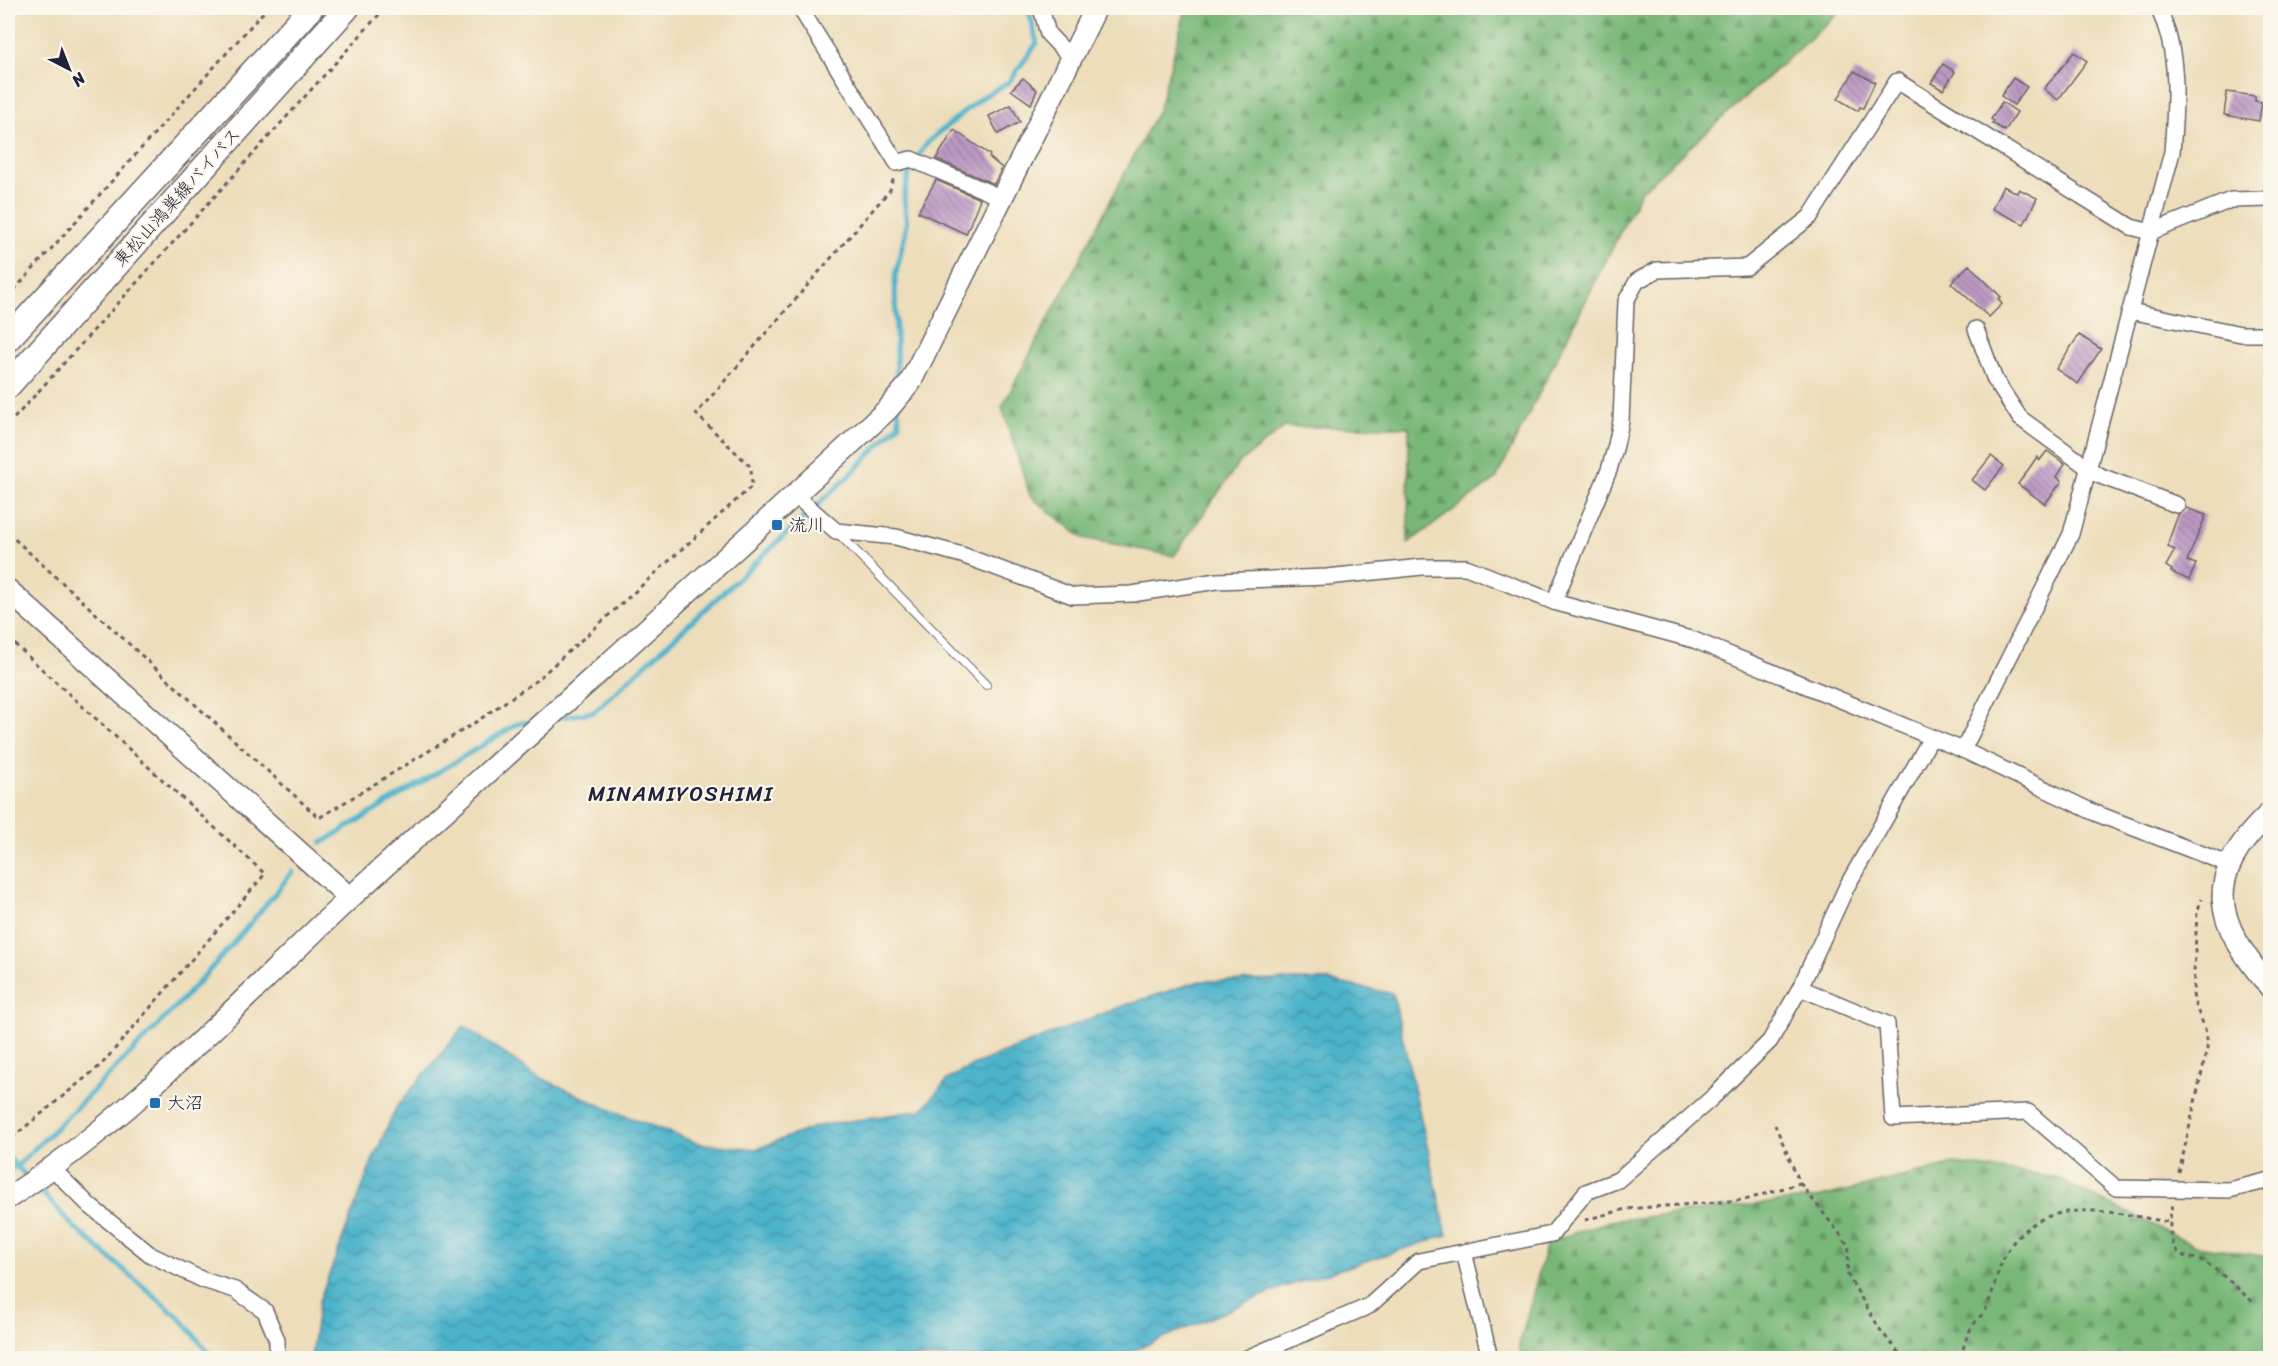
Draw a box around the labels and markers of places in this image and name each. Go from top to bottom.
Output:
place label: 流川 [789,509,825,541]
marker: 流川 [770,518,784,532]
place label: 大沼 [167,1087,203,1119]
marker: 大沼 [148,1096,162,1110]

